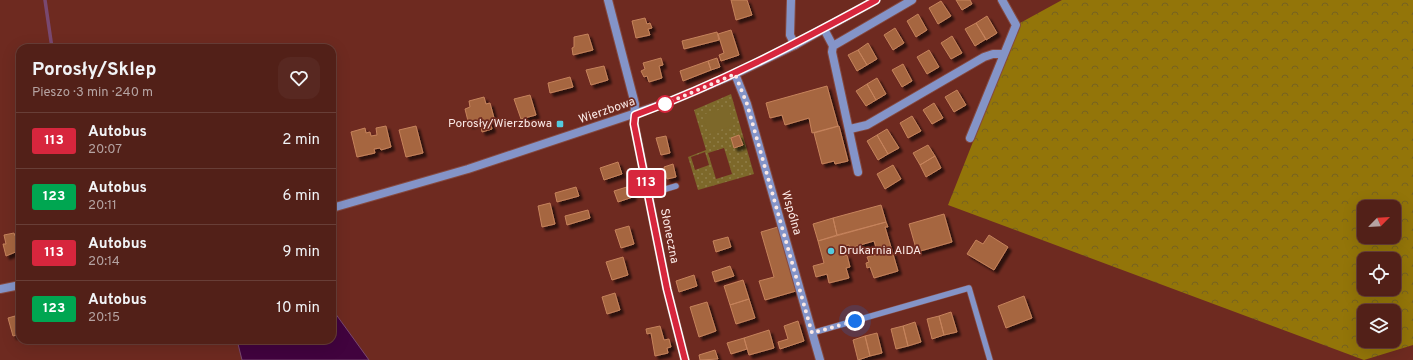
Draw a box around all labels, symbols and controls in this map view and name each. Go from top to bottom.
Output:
button: heart [278,57,320,99]
text: Porosły/Sklep [32,58,156,82]
text: Pieszo · 3 min · 240 m [32,85,153,101]
street label: Wierzbowa [577,94,637,128]
unlabelled marker [656,95,674,113]
place label: Porosły/Wierzbowa [448,116,552,132]
marker: Porosły/Wierzbowa [555,119,565,129]
text: Autobus [88,123,147,142]
text: 2 min [282,131,320,150]
text: 113 [44,132,64,149]
text: 20:07 [88,142,122,158]
line badge: 113 [623,170,669,196]
text: 113 [636,174,656,191]
text: Autobus [88,179,147,198]
text: 6 min [283,187,320,206]
text: 123 [43,188,65,205]
street label: Wspólna [777,189,805,237]
text: 20:11 [88,198,117,214]
north arrow [1357,200,1401,244]
map controls [1357,200,1401,348]
street label: Słoneczna [656,207,682,265]
text: Autobus [88,235,147,254]
text: 9 min [283,243,320,262]
place label: Drukarnia AIDA [839,243,921,259]
text: 113 [44,244,64,261]
marker: Drukarnia AIDA [826,246,836,256]
button: locate [1357,252,1401,296]
text: 20:14 [88,254,120,270]
text: Autobus [88,291,147,310]
text: 10 min [276,299,320,318]
text: 123 [43,300,65,317]
button: layers [1357,304,1401,348]
text: 20:15 [88,310,120,326]
your location [845,311,865,331]

